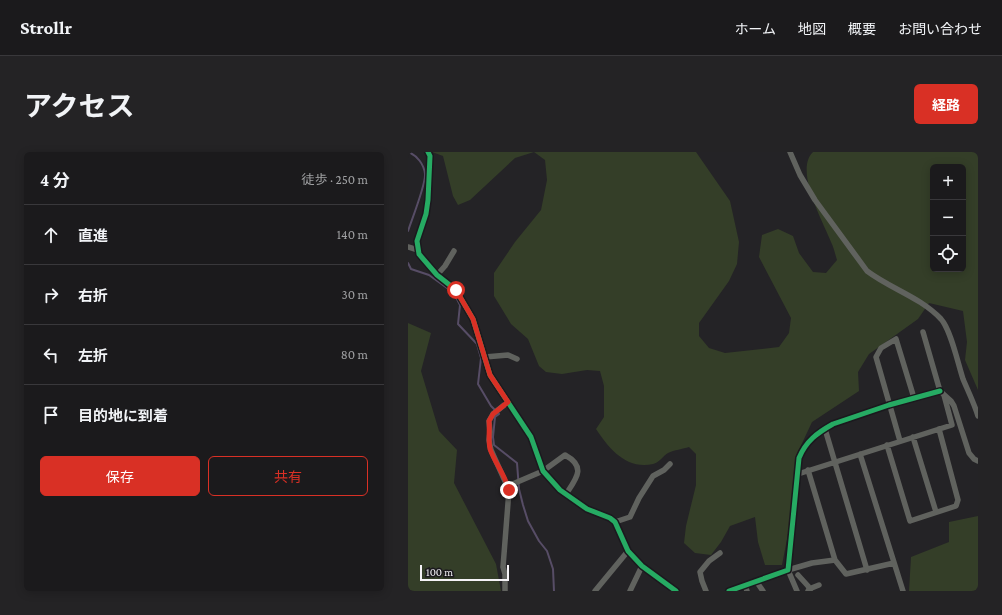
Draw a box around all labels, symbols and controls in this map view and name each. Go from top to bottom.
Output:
text: Strollr [20,17,72,38]
text: ホーム [734,21,776,37]
text: 地図 [798,21,826,37]
text: 概要 [848,21,876,37]
text: お問い合わせ [898,21,982,37]
button: 経路 [914,84,978,124]
text: アクセス [24,91,135,122]
map controls [930,164,966,272]
button: + [930,164,966,200]
text: 4 分 [40,171,69,190]
text: 徒歩 · 250 m [301,172,368,187]
button: − [930,200,966,236]
icon: ahead [40,224,62,246]
text: 140 m [337,227,368,242]
text: 直進 [78,228,108,244]
button: locate [930,236,966,272]
route start [447,281,465,299]
icon: right [40,284,62,306]
text: 30 m [342,287,368,302]
text: 右折 [78,288,108,304]
icon: left [40,344,62,366]
text: 80 m [341,347,368,362]
text: 左折 [78,348,108,364]
icon: arrive [40,404,62,426]
text: 目的地に到着 [78,408,168,424]
button: 保存 [40,456,200,496]
button: 共有 [208,456,368,496]
route end [500,481,518,499]
scale bar [420,563,509,582]
text: 100 m [426,566,453,578]

